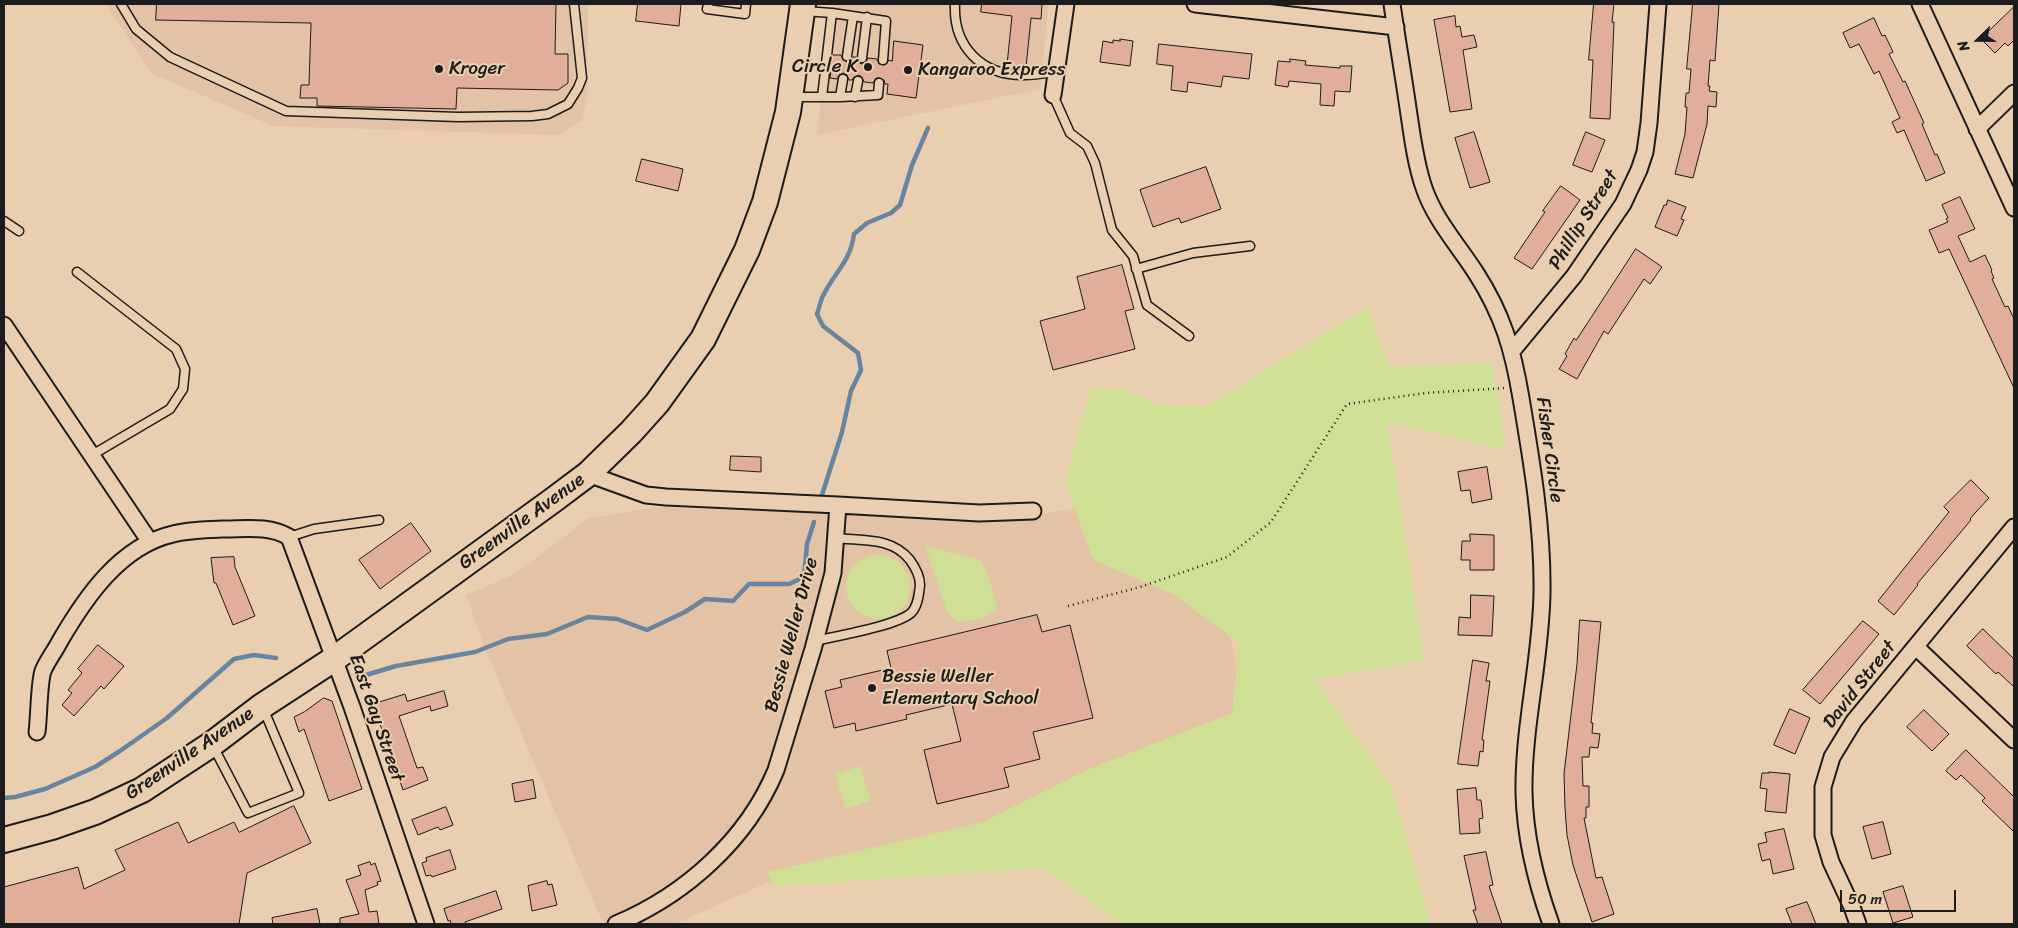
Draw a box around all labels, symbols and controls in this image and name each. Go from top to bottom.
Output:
north arrow [1953,15,2003,65]
text: N [1950,37,1977,55]
place label: Circle K [792,56,858,78]
place label: Kroger [449,58,505,80]
place label: Kangaroo Express [918,59,1066,81]
marker: Circle K [862,61,874,73]
marker: Kroger [433,63,445,75]
marker: Kangaroo Express [902,64,914,76]
street label: Phillip Street [1544,166,1624,274]
street label: Fisher Circle [1530,396,1568,504]
street label: Greenville Avenue [455,469,589,575]
street label: Bessie Weller Drive [760,555,824,715]
street label: David Street [1819,637,1901,733]
street label: East Gay Street [343,651,409,785]
place label: Bessie Weller Elementary School [882,666,1039,710]
marker: Bessie Weller Elementary School [866,682,878,694]
street label: Greenville Avenue [122,703,258,805]
scale bar [1843,880,1959,912]
text: 50 m [1848,886,1882,912]

